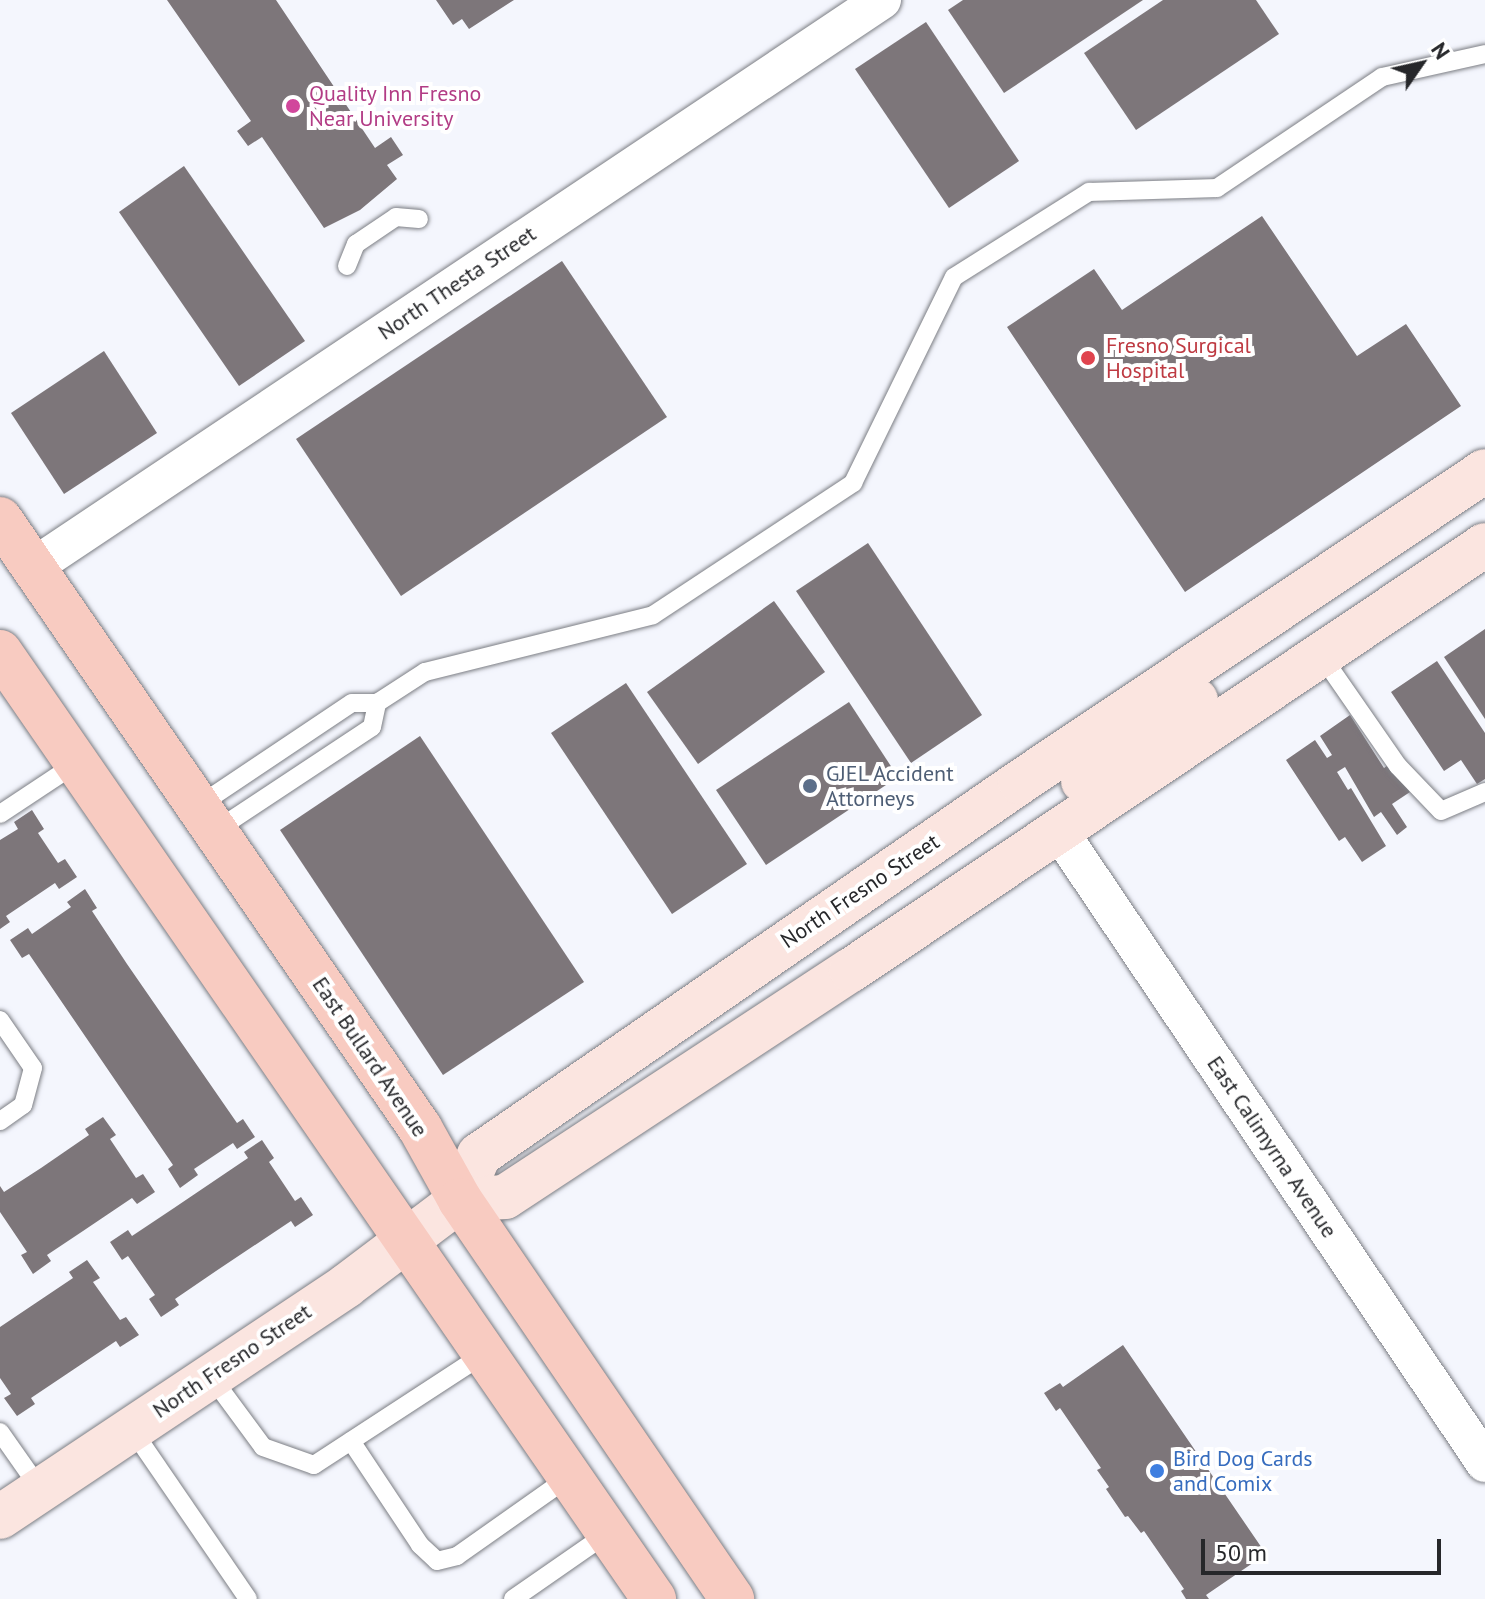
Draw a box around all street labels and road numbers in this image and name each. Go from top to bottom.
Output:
street label: North Thesta Street [373,220,541,346]
street label: North Fresno Street [776,828,944,954]
street label: East Bullard Avenue [307,972,433,1142]
street label: East Calimyrna Avenue [1201,1051,1343,1243]
street label: North Fresno Street [148,1298,316,1424]

